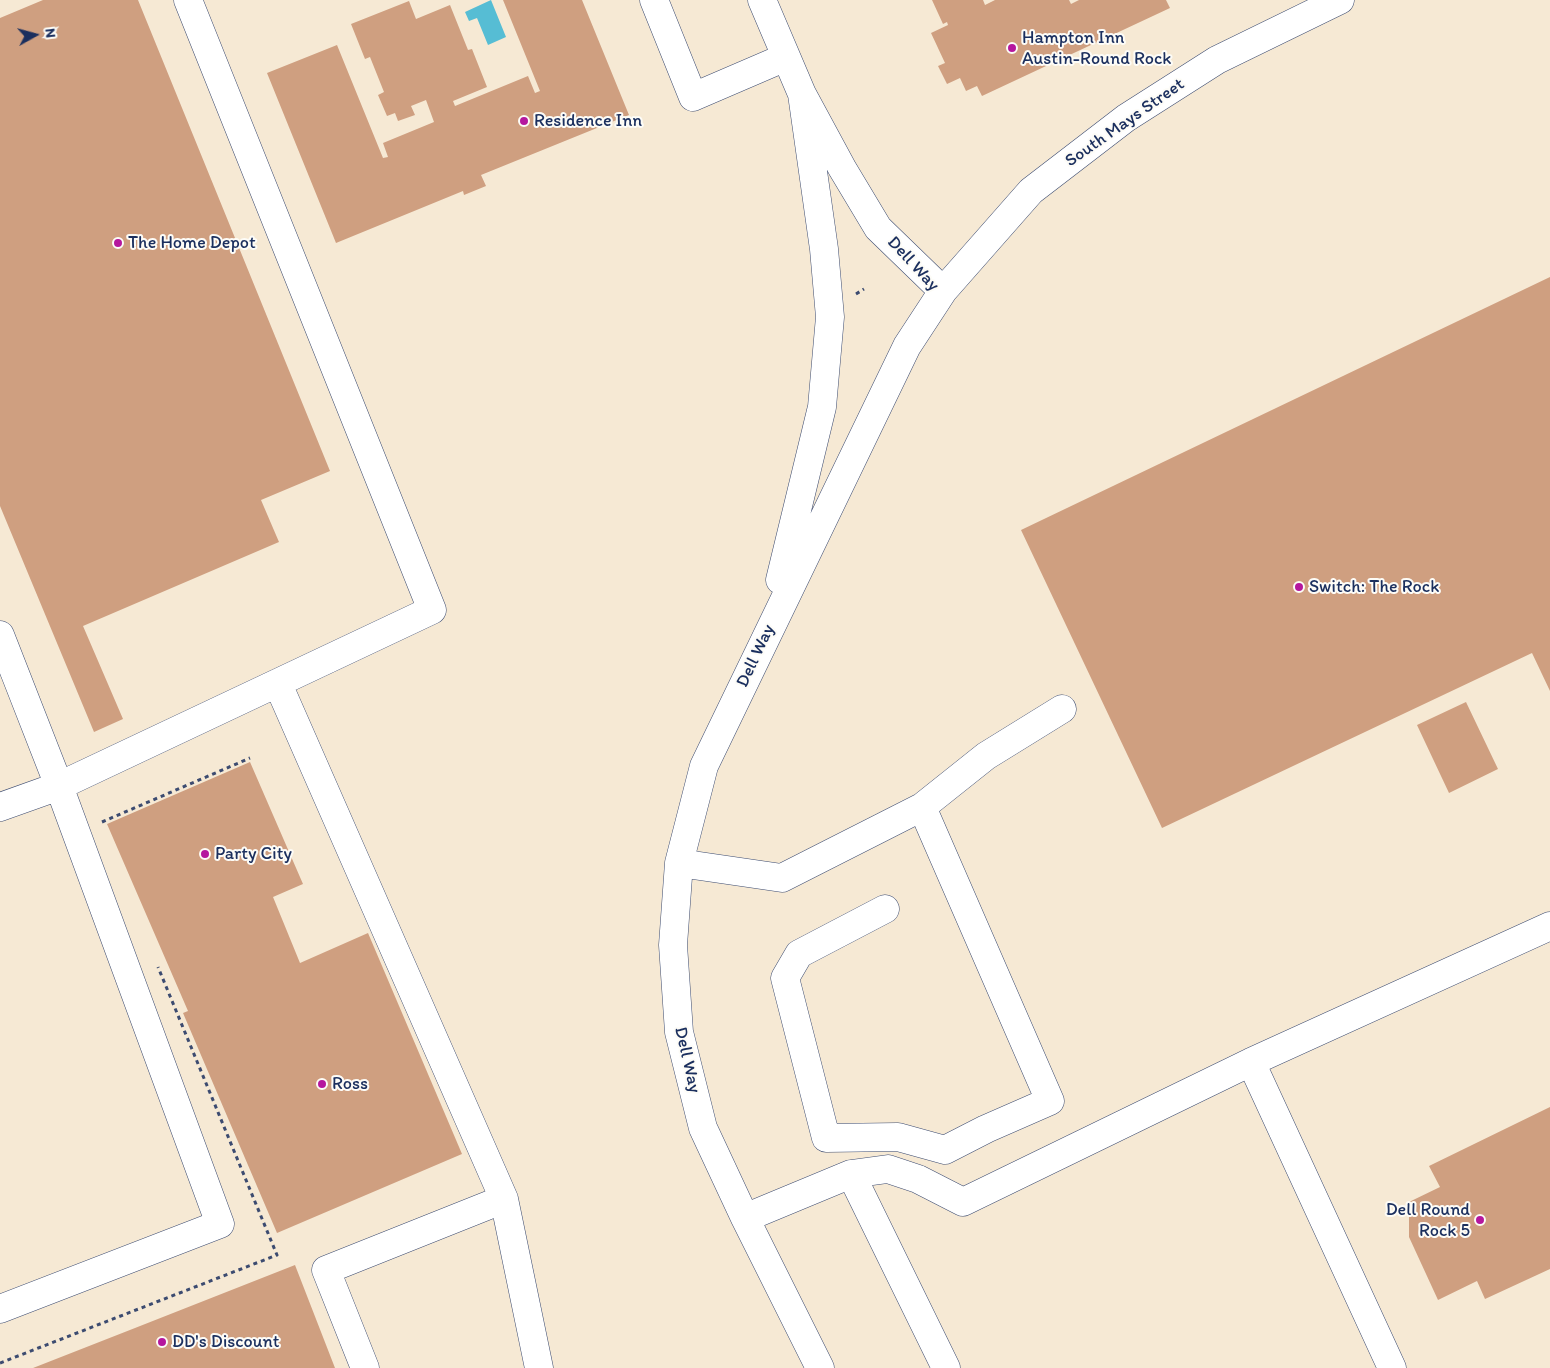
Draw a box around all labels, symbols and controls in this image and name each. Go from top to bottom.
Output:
north arrow [10,10,60,60]
text: N [41,27,59,39]
place label: Hampton Inn Austin-Round Rock [1022,27,1172,70]
marker: Hampton Inn Austin-Round Rock [1006,42,1018,54]
street label: South Mays Street [1061,74,1189,172]
place label: Residence Inn [534,110,642,132]
marker: Residence Inn [518,115,530,127]
place label: The Home Depot [128,232,256,254]
street label: Dell Way [882,232,944,296]
marker: The Home Depot [112,237,124,249]
place label: Switch: The Rock [1309,576,1439,598]
marker: Switch: The Rock [1293,581,1305,593]
street label: Dell Way [732,621,780,691]
place label: Party City [215,843,292,865]
marker: Party City [199,848,211,860]
street label: Dell Way [669,1025,705,1095]
place label: Ross [332,1073,368,1095]
marker: Ross [316,1078,328,1090]
place label: Dell Round Rock 5 [1386,1199,1470,1242]
marker: Dell Round Rock 5 [1474,1214,1486,1226]
place label: DD's Discount [172,1331,280,1353]
marker: DD's Discount [156,1336,168,1348]

